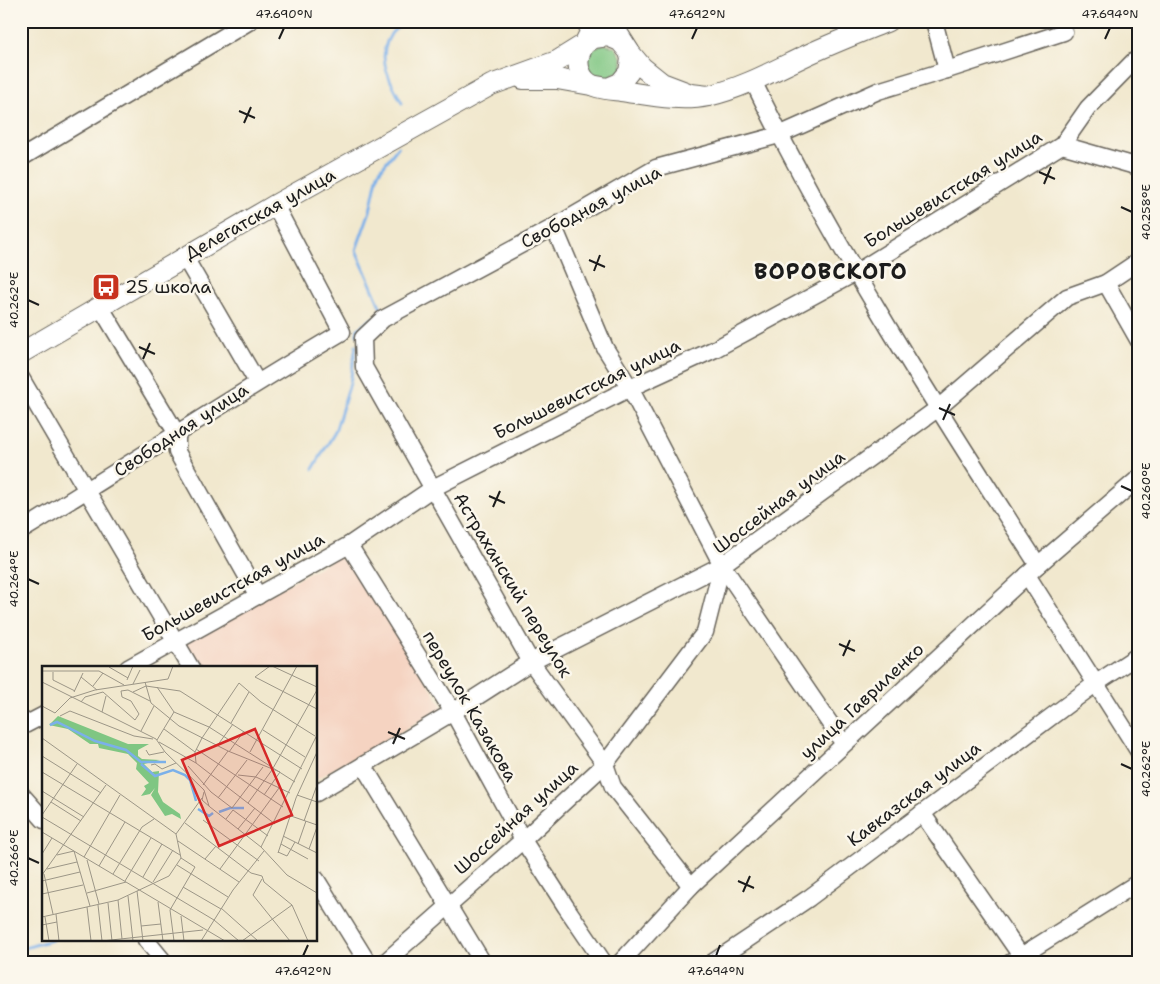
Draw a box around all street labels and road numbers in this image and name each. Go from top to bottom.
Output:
street label: Большевистская улица [860,124,1046,254]
street label: Свободная улица [517,160,665,254]
street label: Делегатская улица [180,163,340,265]
street label: Большевистская улица [489,333,685,445]
street label: Свободная улица [109,378,253,482]
street label: Шоссейная улица [708,445,850,559]
street label: Астраханский переулок [448,488,578,682]
street label: Большевистская улица [137,527,329,647]
street label: переулок Казакова [417,626,523,786]
street label: улица Гавриленко [795,637,929,765]
street label: Кавказская улица [842,736,986,852]
street label: Шоссейная улица [449,756,583,880]

